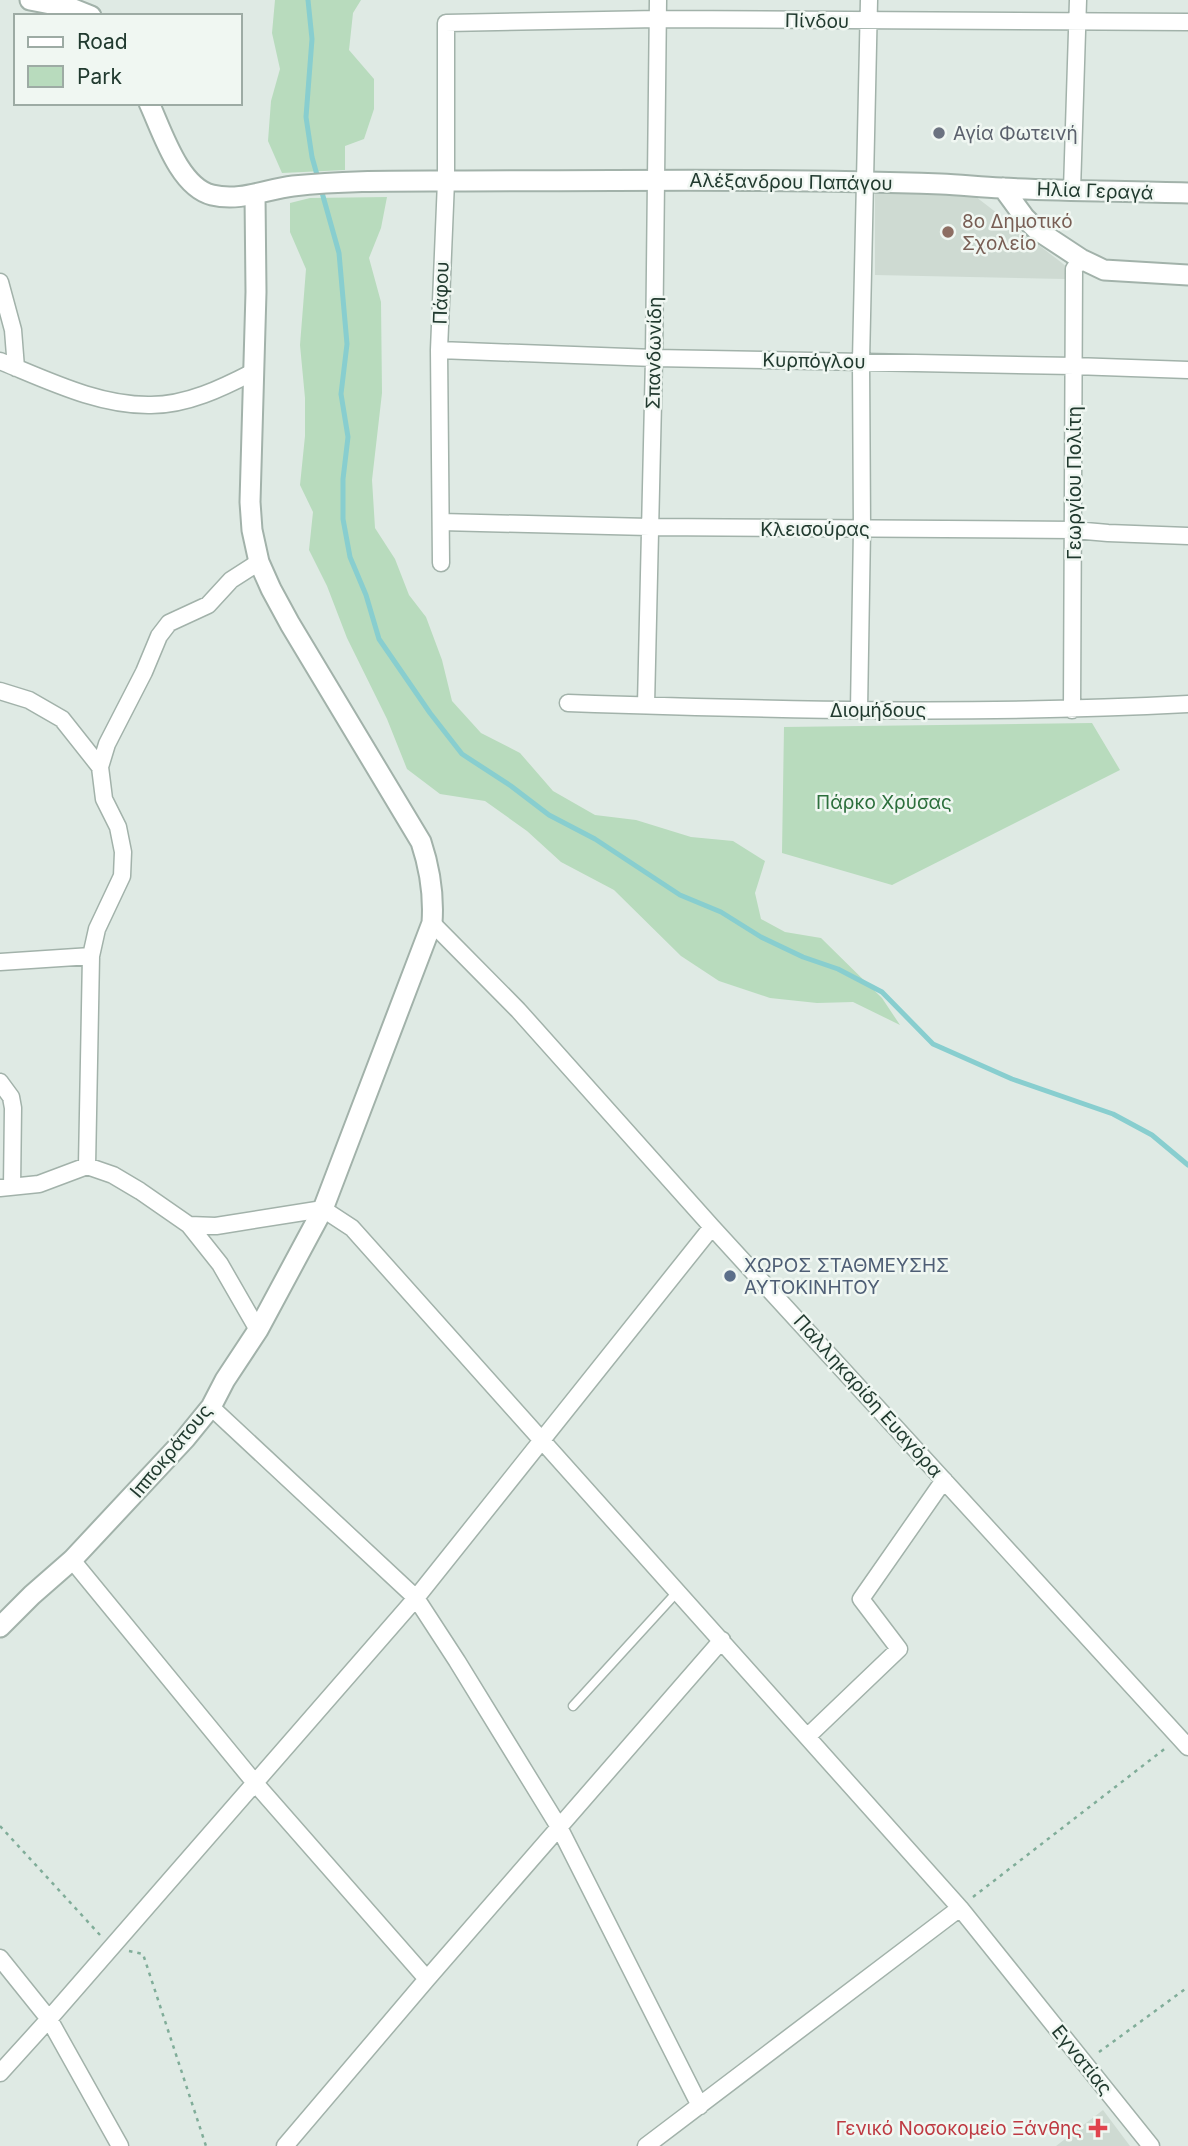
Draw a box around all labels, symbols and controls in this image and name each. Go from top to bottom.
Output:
street label: Πίνδου [785,9,849,33]
legend [14,14,242,105]
text: Road [77,29,128,54]
text: Park [77,64,122,89]
place label: Αγία Φωτεινή [953,122,1078,145]
marker: Αγία Φωτεινή [931,125,947,141]
street label: Αλέξανδρου Παπάγου [689,169,893,195]
street label: Ηλία Γεραγά [1036,177,1154,205]
place label: 8ο Δημοτικό Σχολείο [962,210,1073,255]
marker: 8ο Δημοτικό Σχολείο [940,224,956,240]
street label: Πάφου [428,261,454,325]
street label: Σπανδωνίδη [642,296,666,410]
street label: Κυρπόγλου [762,349,866,373]
street label: Γεωργίου Πολίτη [1063,406,1086,560]
street label: Κλεισούρας [760,518,870,541]
street label: Διομήδους [830,699,926,722]
park label: Πάρκο Χρύσας [816,791,952,814]
place label: ΧΩΡΟΣ ΣΤΑΘΜΕΥΣΗΣ ΑΥΤΟΚΙΝΗΤΟΥ [744,1254,949,1299]
marker: ΧΩΡΟΣ ΣΤΑΘΜΕΥΣΗΣ ΑΥΤΟΚΙΝΗΤΟΥ [722,1268,738,1284]
street label: Παλληκαρίδη Ευαγόρα [789,1310,947,1482]
street label: Ιπποκράτους [125,1399,217,1503]
street label: Εγνατίας [1047,2021,1117,2099]
place label: Γενικό Νοσοκομείο Ξάνθης [836,2117,1082,2140]
marker: Γενικό Νοσοκομείο Ξάνθης [1088,2118,1108,2138]

